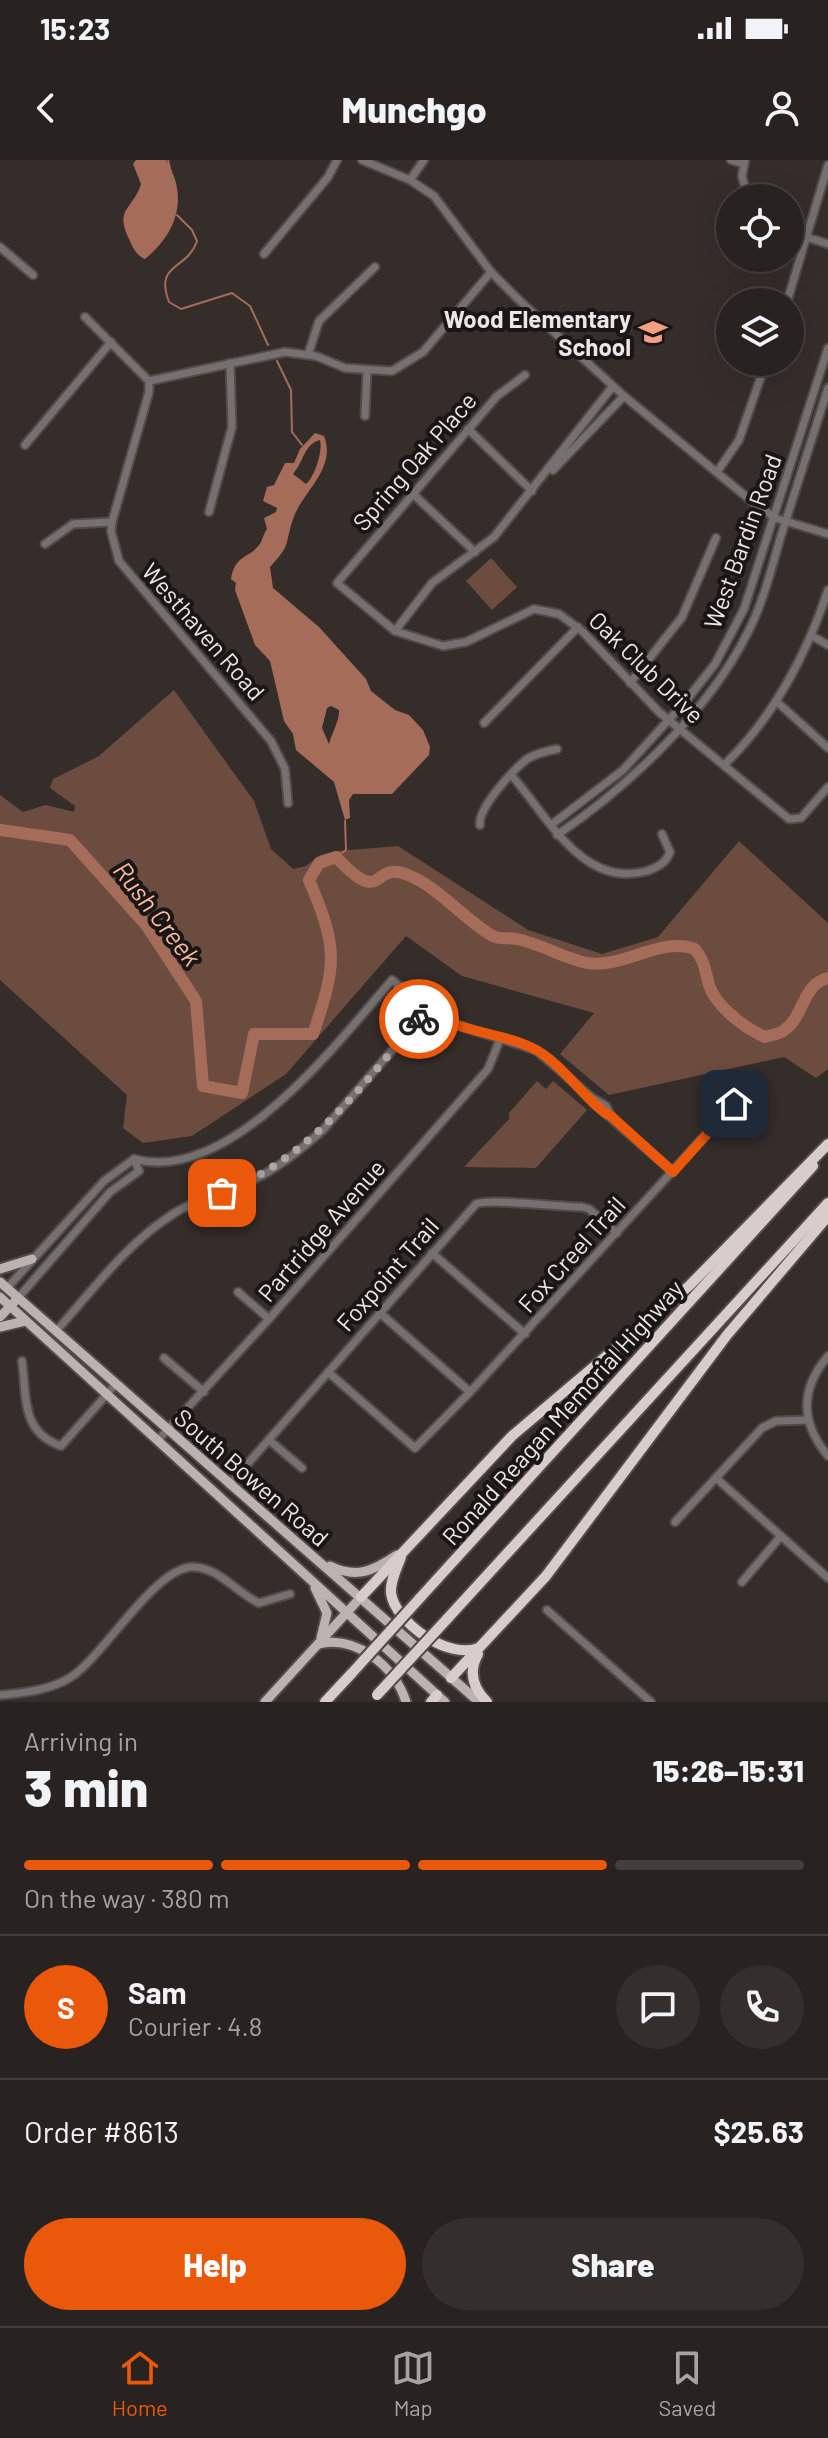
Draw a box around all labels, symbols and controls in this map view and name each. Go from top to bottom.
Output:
text: 15:23 [40,10,110,46]
icon: back [24,86,68,130]
icon: person [760,86,804,130]
text: Munchgo [342,87,486,130]
map controls [716,184,804,376]
button: locate [716,184,804,272]
button: layers [716,288,804,376]
place label: Wood Elementary School [444,304,631,361]
school or university icon: Wood Elementary School [638,317,668,347]
street label: Spring Oak Place [346,386,482,536]
street label: West Bardin Road [697,450,787,632]
street label: Westhaven Road [137,556,271,706]
street label: Oak Club Drive [584,605,710,729]
water label: Rush Creek [108,855,208,972]
courier [379,979,459,1059]
icon: bike [397,997,441,1041]
pin [700,1070,768,1138]
icon: home [712,1082,756,1126]
street label: Partridge Avenue [251,1153,391,1307]
pin [188,1159,256,1227]
icon: bag [200,1171,244,1215]
street label: Fox Creel Trail [511,1190,631,1318]
street label: Foxpoint Trail [330,1211,444,1337]
street label: Ronald Reagan Memorial Highway [435,1274,689,1550]
street label: South Bowen Road [169,1402,335,1552]
text: Arriving in [24,1725,138,1756]
text: 15:26–15:31 [652,1752,804,1788]
text: 3 min [24,1755,148,1817]
text: On the way · 380 m [24,1882,230,1913]
button: chat [616,1965,700,2049]
button: phone [720,1965,804,2049]
text: Sam [128,1974,187,2010]
text: S [57,1989,75,2025]
text: Courier · 4.8 [128,2010,262,2041]
text: Order #8613 [24,2113,179,2149]
text: $25.63 [713,2113,804,2149]
button: Help [24,2218,406,2310]
button: Share [422,2218,804,2310]
tab: Home [112,2346,168,2420]
tab: Map [391,2346,435,2420]
tab: Saved [659,2346,716,2420]

